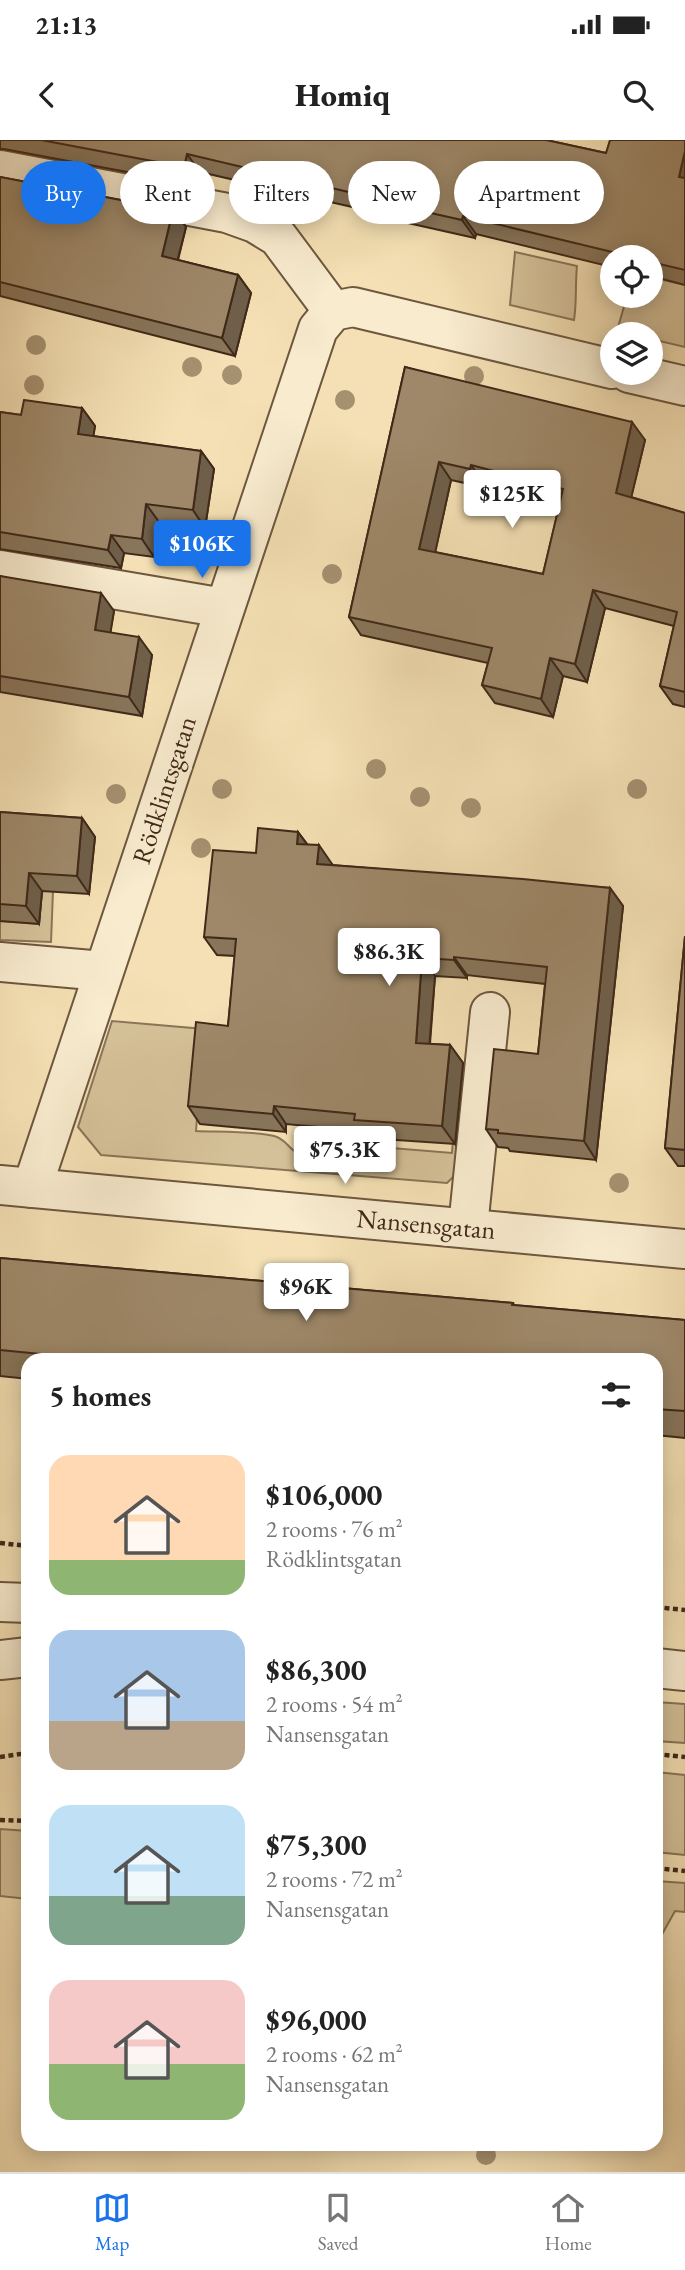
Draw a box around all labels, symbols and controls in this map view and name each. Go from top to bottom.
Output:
text: 21:13 [35,8,97,42]
text: Homiq [295,74,390,116]
icon: back [28,76,66,114]
icon: search [619,76,657,114]
chip: Buy [21,161,106,224]
chip: Rent [120,161,215,224]
chip: Filters [229,161,334,224]
chip: New [348,161,440,224]
chip: Apartment [454,161,604,224]
map controls [600,245,663,385]
button: locate [600,245,663,308]
button: layers [600,322,663,385]
pin: $125K [463,470,561,530]
text: $125K [480,478,544,508]
pin: $106K [153,520,251,580]
text: $106K [170,528,234,558]
street label: Rödklintsgatan [124,711,204,868]
pin: $86.3K [332,928,446,988]
text: $86.3K [354,936,424,966]
pin: $75.3K [288,1126,402,1186]
text: $75.3K [310,1134,380,1164]
street label: Nansensgatan [355,1201,497,1247]
pin: $96K [265,1264,347,1323]
text: $96K [280,1271,332,1301]
text: 5 homes [49,1376,151,1415]
icon: filters [597,1376,635,1414]
text: $106,000 [266,1475,382,1514]
icon: home [105,1483,189,1567]
text: 2 rooms · 76 m² [266,1514,403,1544]
text: Rödklintsgatan [266,1544,402,1574]
text: $86,300 [266,1650,367,1689]
icon: home [105,1658,189,1742]
text: 2 rooms · 54 m² [266,1689,403,1719]
text: Nansensgatan [266,1719,389,1749]
text: $75,300 [266,1825,367,1864]
icon: home [105,1833,189,1917]
text: 2 rooms · 72 m² [266,1864,403,1894]
text: Nansensgatan [266,1894,389,1924]
text: $96,000 [266,2000,367,2039]
icon: home [105,2008,189,2092]
text: 2 rooms · 62 m² [266,2039,403,2069]
text: Nansensgatan [266,2069,389,2099]
tab: Map [93,2189,131,2256]
tab: Saved [318,2189,358,2256]
tab: Home [545,2189,592,2256]

